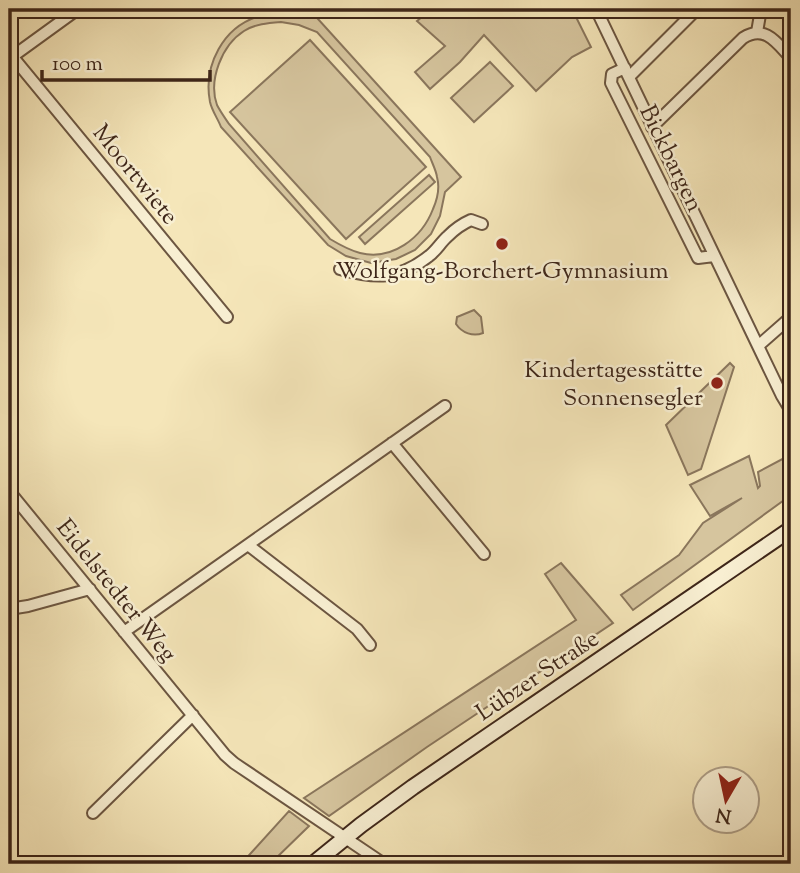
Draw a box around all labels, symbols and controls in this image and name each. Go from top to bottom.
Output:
scale bar [42,38,210,82]
text: 100 m [52,50,103,80]
street label: Bickbargen [630,100,711,218]
street label: Moortwiete [83,118,185,233]
marker: Wolfgang-Borchert-Gymnasium [494,236,510,252]
place label: Wolfgang-Borchert-Gymnasium [335,255,669,289]
place label: Kindertagesstätte Sonnensegler [524,354,703,416]
marker: Kindertagesstätte Sonnensegler [709,375,725,391]
street label: Eidelstedter Weg [47,513,184,670]
street label: Lübzer Straße [470,623,606,730]
north arrow [692,764,762,834]
text: N [714,800,733,829]

